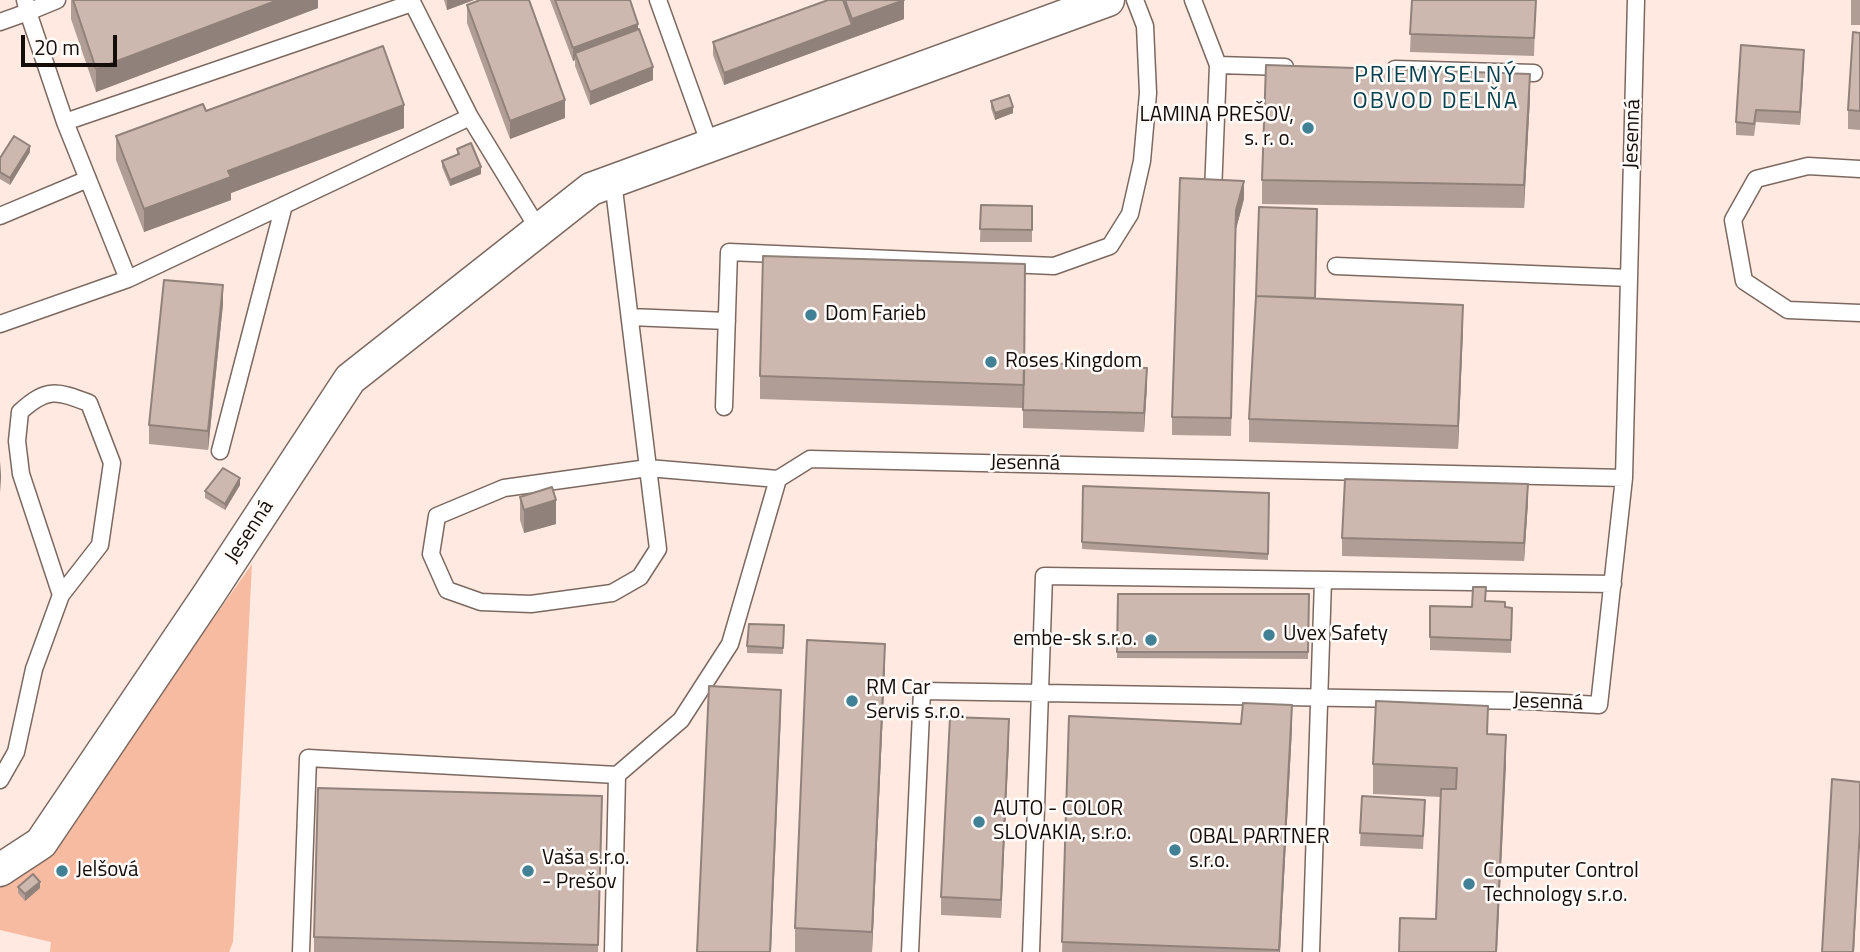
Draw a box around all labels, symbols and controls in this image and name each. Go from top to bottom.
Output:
scale bar [24,21,121,65]
text: 20 m [34,31,80,63]
district label: PRIEMYSELNÝ OBVOD DELŇA [1354,62,1518,116]
street label: Jesenná [1619,99,1647,169]
place label: LAMINA PREŠOV, s. r. o. [1140,103,1294,153]
marker: LAMINA PREŠOV, s. r. o. [1300,120,1316,136]
place label: Dom Farieb [825,302,926,328]
marker: Dom Farieb [803,307,819,323]
place label: Roses Kingdom [1005,349,1142,375]
marker: Roses Kingdom [983,354,999,370]
street label: Jesenná [990,451,1060,477]
street label: Jesenná [220,496,280,568]
place label: Uvex Safety [1283,622,1388,648]
place label: embe-sk s.r.o. [1013,627,1137,653]
marker: Uvex Safety [1261,627,1277,643]
marker: embe-sk s.r.o. [1143,632,1159,648]
place label: RM Car Servis s.r.o. [866,676,965,726]
street label: Jesenná [1513,689,1583,717]
marker: RM Car Servis s.r.o. [844,693,860,709]
place label: AUTO - COLOR SLOVAKIA, s.r.o. [993,797,1131,847]
marker: AUTO - COLOR SLOVAKIA, s.r.o. [971,814,987,830]
place label: OBAL PARTNER s.r.o. [1189,825,1330,875]
marker: OBAL PARTNER s.r.o. [1167,842,1183,858]
place label: Vaša s.r.o. - Prešov [542,846,630,896]
place label: Jelšová [76,858,139,884]
place label: Computer Control Technology s.r.o. [1483,859,1639,909]
marker: Jelšová [54,863,70,879]
marker: Vaša s.r.o. - Prešov [520,863,536,879]
marker: Computer Control Technology s.r.o. [1461,876,1477,892]

